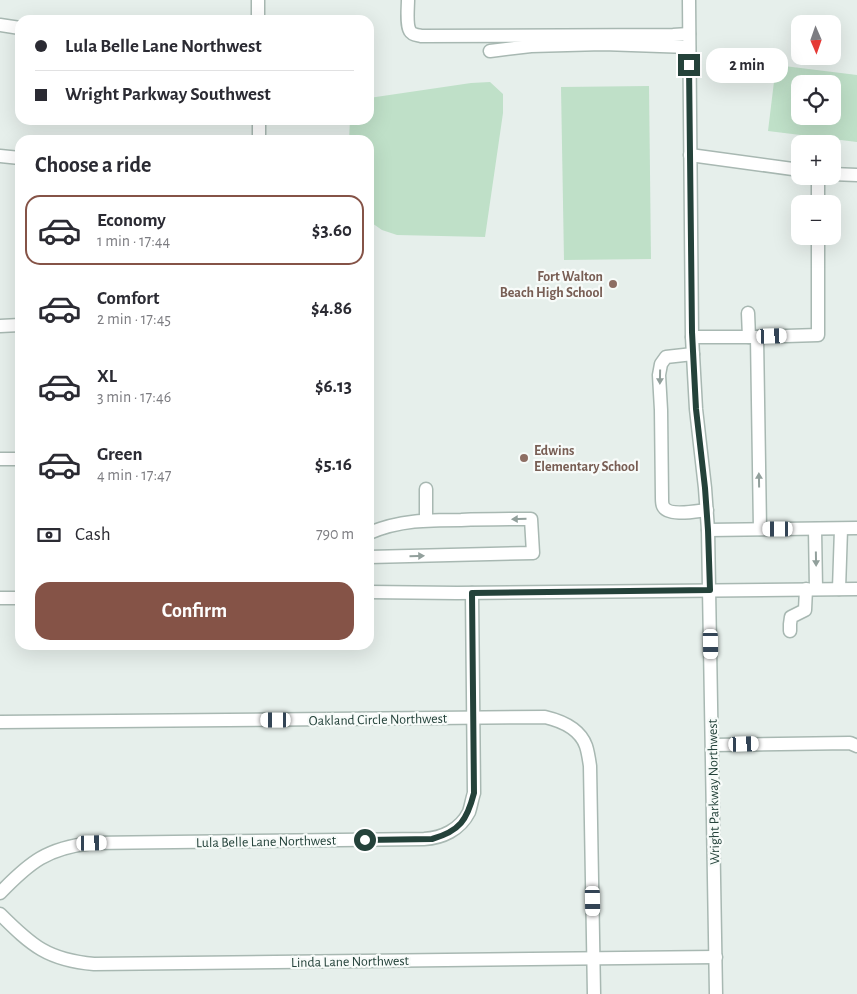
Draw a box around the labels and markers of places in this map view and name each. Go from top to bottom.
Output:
place label: Fort Walton Beach High School [500,270,603,300]
marker: Fort Walton Beach High School [607,278,619,290]
place label: Edwins Elementary School [534,444,639,474]
marker: Edwins Elementary School [518,452,530,464]

